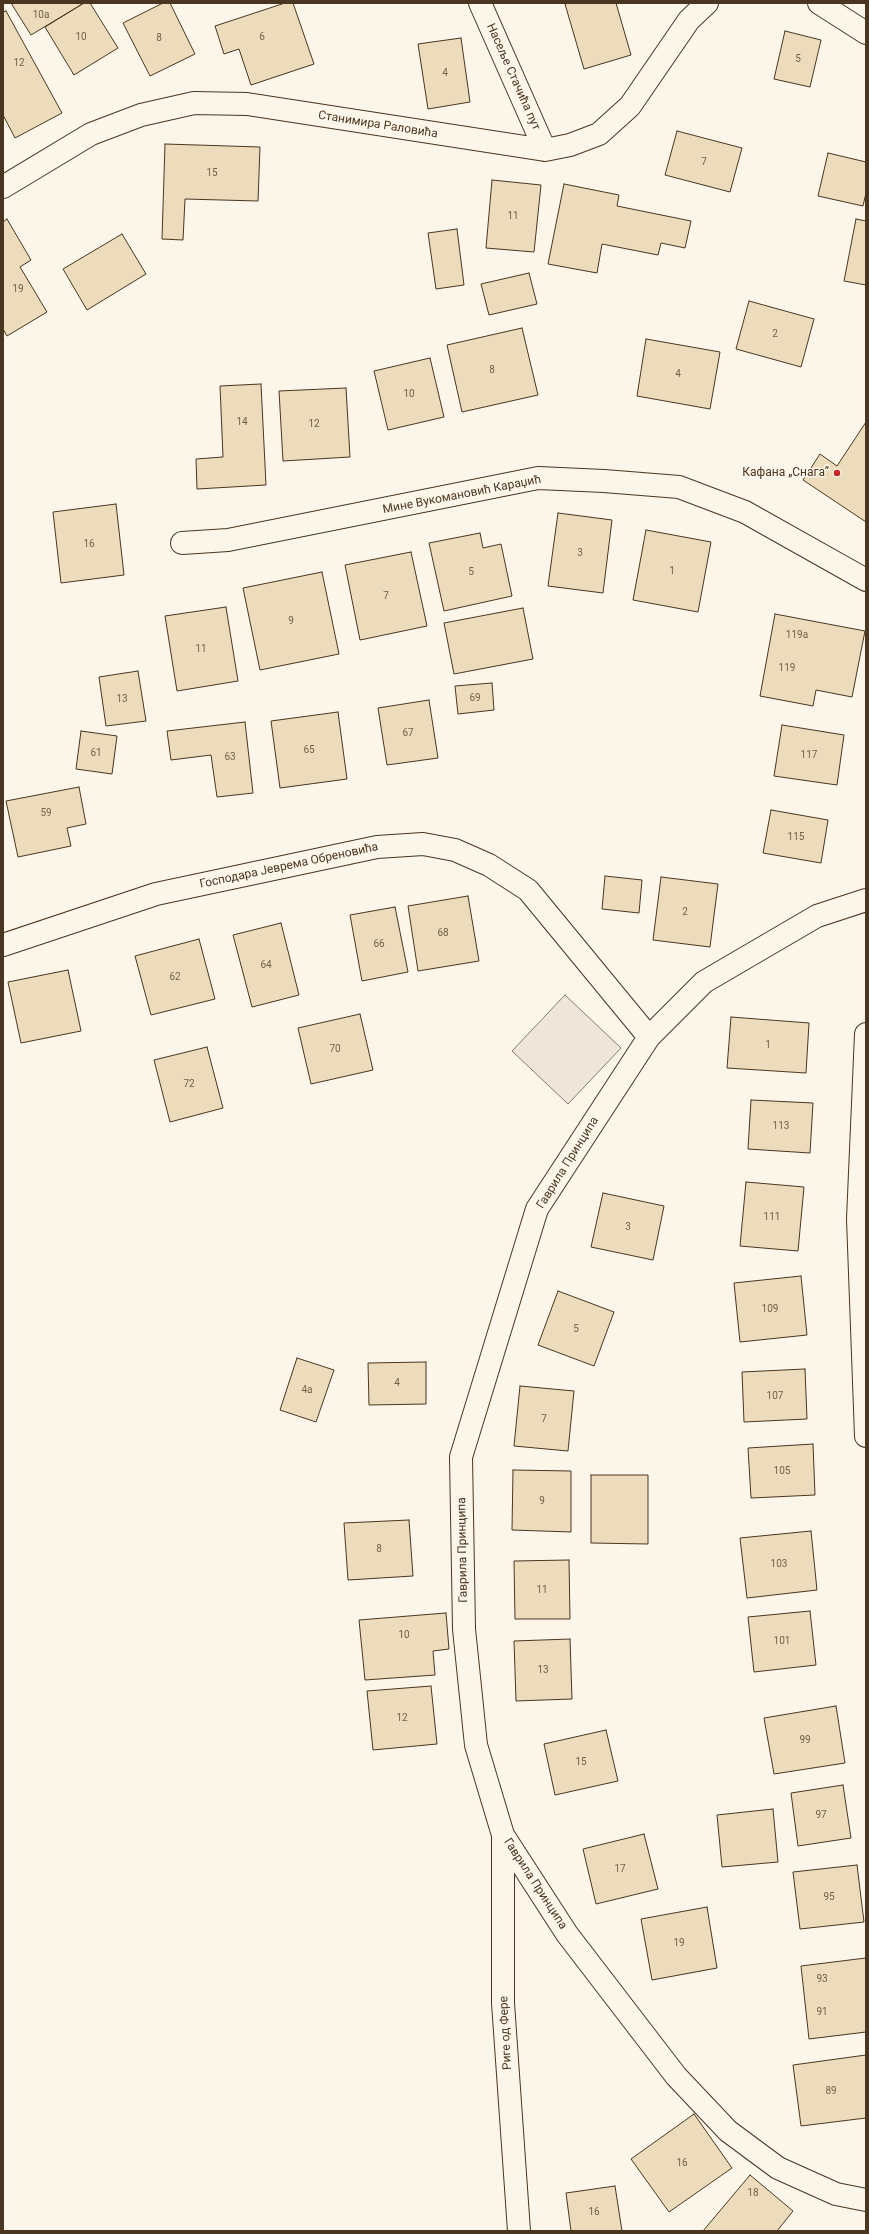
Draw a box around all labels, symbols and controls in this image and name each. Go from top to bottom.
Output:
house number: 10a [33,9,49,21]
street label: Насеље Стачића пут [483,21,543,133]
house number: 10 [75,31,87,43]
house number: 6 [259,31,265,43]
house number: 8 [156,32,162,44]
house number: 5 [795,53,801,65]
house number: 12 [13,57,25,69]
house number: 4 [442,67,448,79]
street label: Станимира Раловића [317,108,439,142]
house number: 7 [701,156,707,168]
house number: 15 [206,167,218,179]
house number: 11 [507,210,519,222]
house number: 19 [12,283,24,295]
house number: 2 [772,328,778,340]
house number: 8 [489,364,495,376]
house number: 4 [675,368,681,380]
house number: 10 [403,388,415,400]
house number: 14 [236,416,248,428]
house number: 12 [308,418,320,430]
place label: Кафана „Снага” [742,466,829,480]
marker: Кафана „Снага” [832,468,842,478]
street label: Мине Вукомановић Караџић [382,473,542,517]
house number: 16 [83,538,95,550]
house number: 3 [577,547,583,559]
house number: 1 [669,565,675,577]
house number: 5 [468,566,474,578]
house number: 7 [383,590,389,602]
house number: 9 [288,615,294,627]
house number: 119a [786,629,808,641]
house number: 11 [195,643,207,655]
house number: 119 [779,662,795,674]
house number: 69 [469,692,481,704]
house number: 13 [116,693,128,705]
house number: 67 [402,727,414,739]
house number: 65 [303,744,315,756]
house number: 61 [90,747,102,759]
house number: 117 [801,749,817,761]
house number: 63 [224,751,236,763]
house number: 59 [40,807,52,819]
house number: 115 [788,831,804,843]
street label: Господара Јеврема Обреновића [198,840,380,892]
house number: 2 [682,906,688,918]
house number: 68 [437,927,449,939]
house number: 66 [373,938,385,950]
house number: 64 [260,959,272,971]
house number: 62 [169,971,181,983]
house number: 1 [765,1039,771,1051]
house number: 70 [329,1043,341,1055]
house number: 72 [183,1078,195,1090]
street label: Гаврила Принципа [534,1114,602,1212]
house number: 113 [773,1120,789,1132]
house number: 111 [764,1211,780,1223]
house number: 3 [625,1221,631,1233]
house number: 109 [762,1303,778,1315]
house number: 5 [573,1323,579,1335]
house number: 4 [394,1377,400,1389]
house number: 4a [301,1384,313,1396]
house number: 107 [767,1390,783,1402]
house number: 7 [541,1413,547,1425]
house number: 105 [774,1465,790,1477]
house number: 9 [539,1495,545,1507]
street label: Гаврила Принципа [455,1497,471,1603]
house number: 8 [376,1543,382,1555]
house number: 103 [771,1558,787,1570]
house number: 11 [536,1584,548,1596]
house number: 10 [398,1629,410,1641]
house number: 101 [774,1635,790,1647]
house number: 13 [537,1664,549,1676]
house number: 12 [396,1712,408,1724]
house number: 99 [799,1734,811,1746]
house number: 15 [575,1756,587,1768]
house number: 97 [815,1809,827,1821]
street label: Гаврила Принципа [500,1836,570,1932]
house number: 17 [614,1863,626,1875]
house number: 95 [823,1891,835,1903]
house number: 19 [673,1937,685,1949]
house number: 93 [816,1973,828,1985]
street label: Риге од Фере [497,1996,515,2070]
house number: 91 [816,2006,828,2018]
house number: 89 [825,2085,837,2097]
house number: 16 [676,2157,688,2169]
house number: 18 [747,2187,759,2199]
house number: 16 [588,2206,600,2218]

